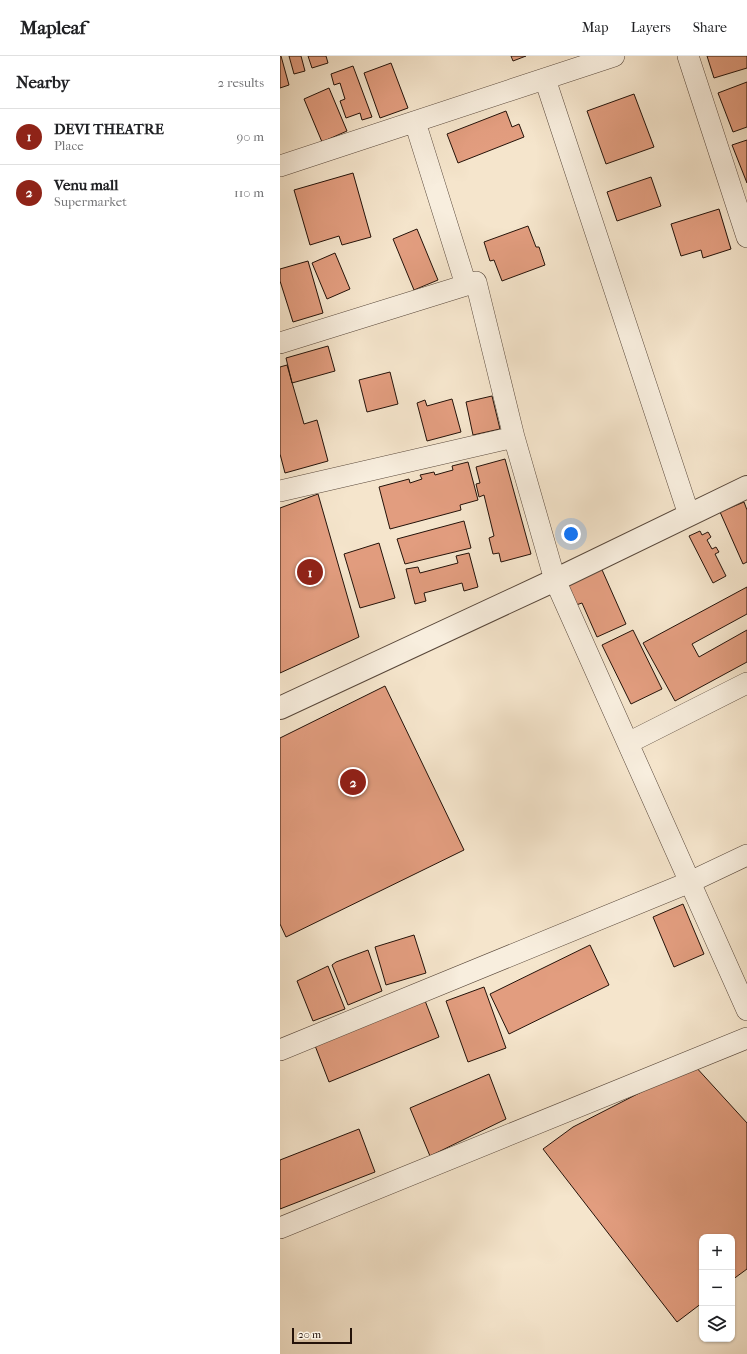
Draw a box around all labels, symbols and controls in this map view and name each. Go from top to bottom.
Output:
text: Mapleaf [20,17,86,39]
text: Map [582,19,609,36]
text: Layers [631,19,671,36]
text: Share [693,19,727,36]
text: Nearby [16,72,70,92]
text: 2 results [218,75,264,90]
text: DEVI THEATRE [54,120,164,138]
text: 1 [27,129,31,144]
text: 90 m [236,129,264,144]
text: Place [54,138,84,153]
text: Venu mall [54,176,118,194]
text: 2 [26,185,32,200]
text: 110 m [234,185,264,200]
text: Supermarket [54,194,127,209]
your location [561,524,581,544]
pin: 1 [297,557,323,587]
pin: 2 [340,767,366,797]
map controls [699,1234,735,1342]
button: + [699,1234,735,1270]
button: − [699,1270,735,1306]
button: layers [699,1306,735,1342]
scale bar [292,1326,352,1345]
text: 20 m [298,1328,321,1341]

